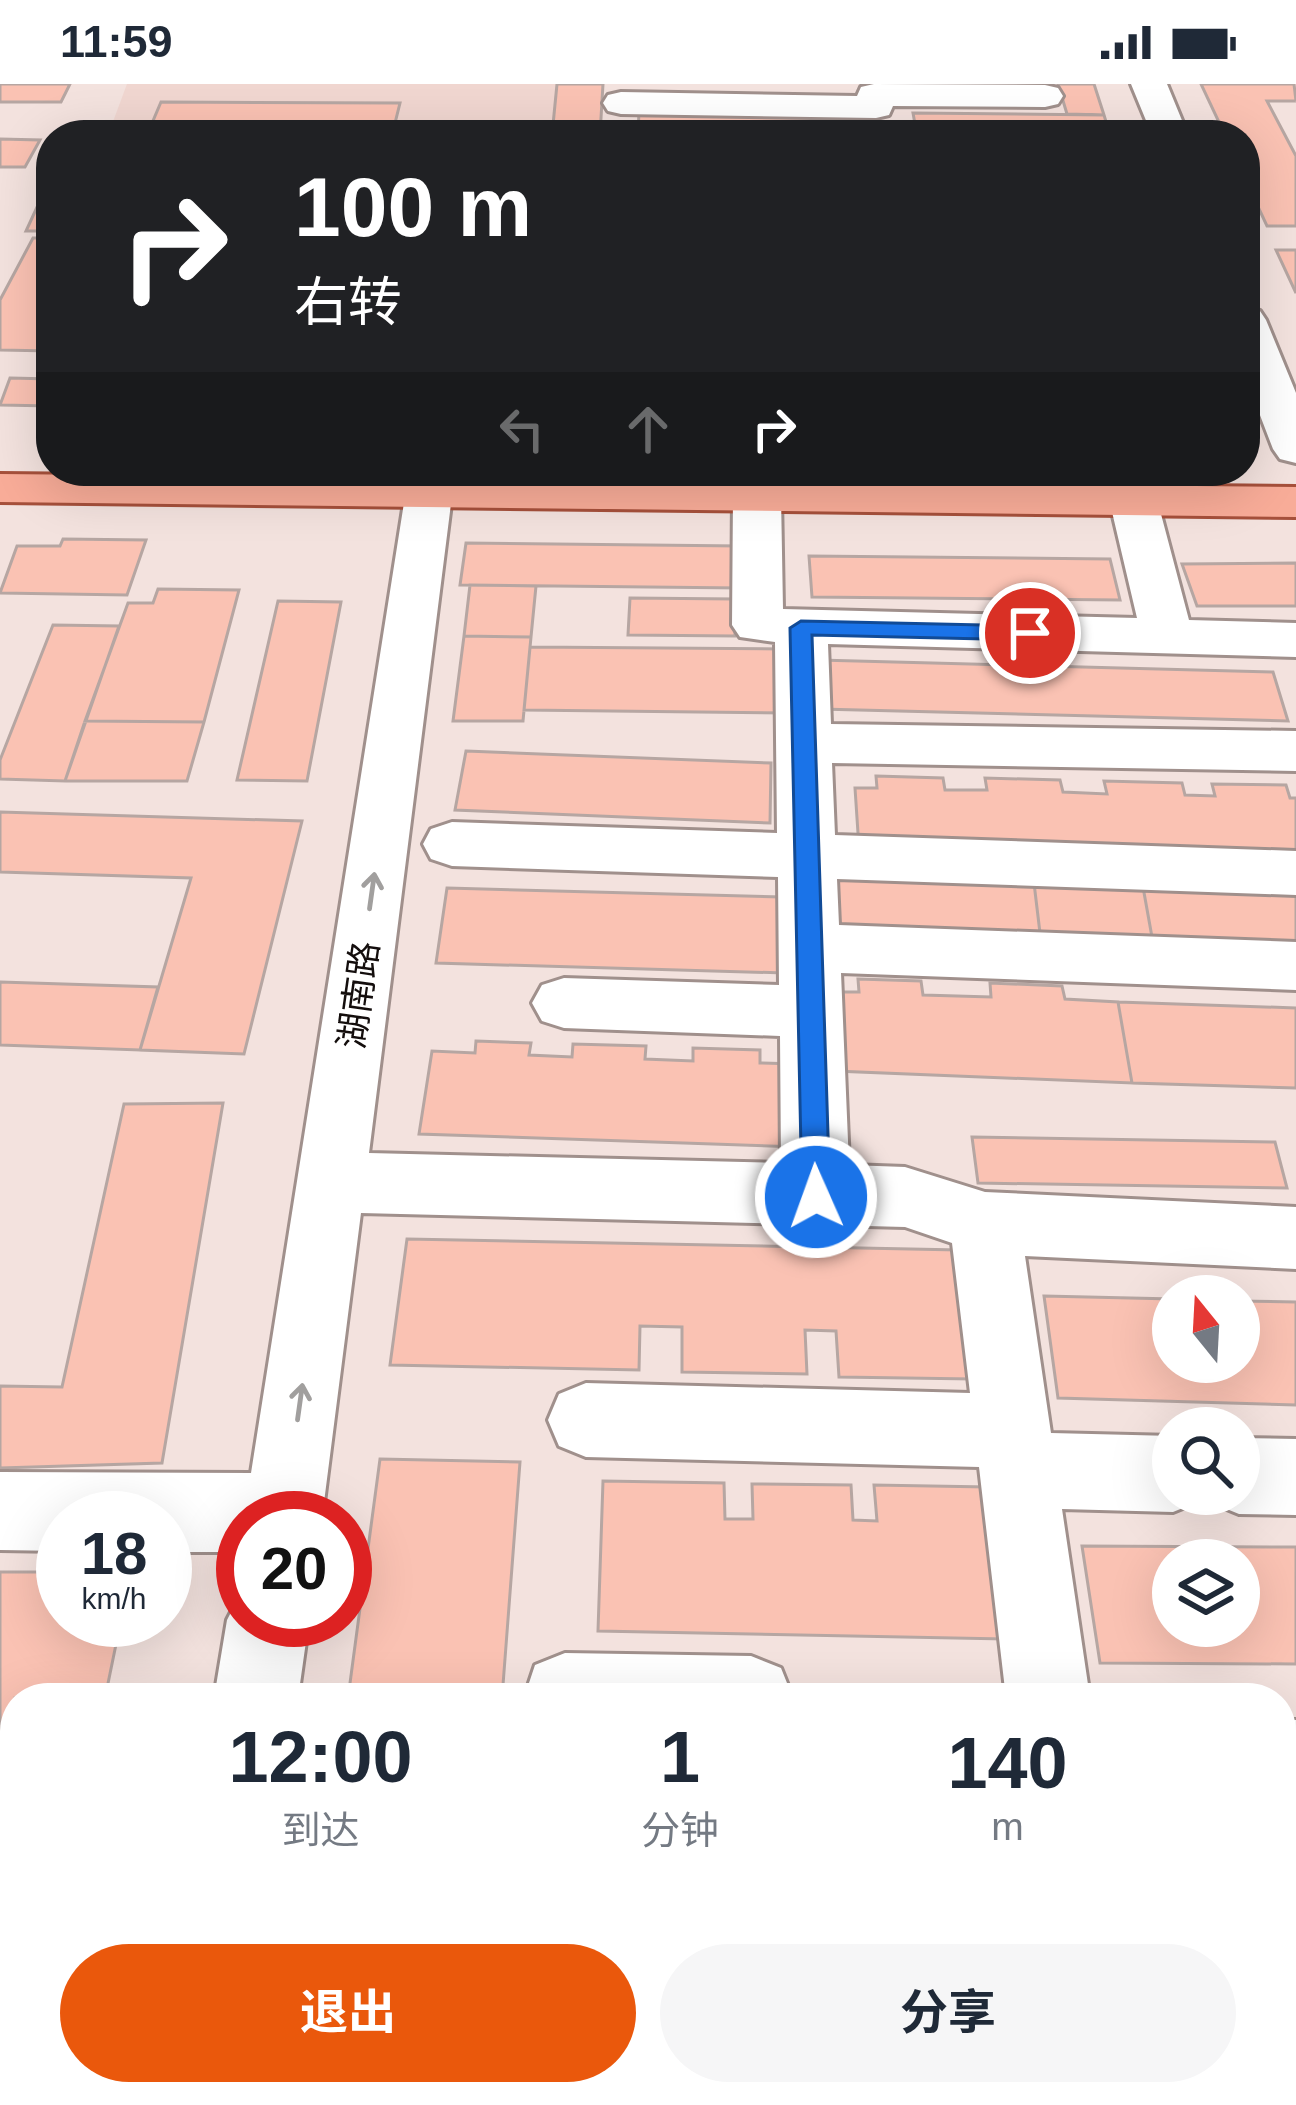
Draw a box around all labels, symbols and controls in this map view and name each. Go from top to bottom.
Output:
text: 11:59 [60,16,173,67]
text: 100 m [294,160,532,254]
icon: right [96,168,252,324]
text: 右转 [294,272,402,332]
icon: left [489,396,555,462]
icon: ahead [615,396,681,462]
icon: right [741,396,807,462]
pin [979,582,1081,684]
icon: arrive [997,600,1063,666]
one-way arrow [361,873,384,912]
street label: 湖南路 [331,939,386,1051]
position arrow [753,1134,879,1260]
north arrow [1152,1275,1260,1383]
map controls [1152,1275,1260,1647]
one-way arrow [289,1383,312,1422]
button: search [1152,1407,1260,1515]
speed limit sign: 20 [216,1491,372,1647]
text: 18 [81,1520,147,1587]
button: layers [1152,1539,1260,1647]
text: km/h [81,1582,147,1615]
text: 12:00 [228,1717,413,1797]
text: 1 [660,1717,700,1797]
text: 140 [947,1723,1068,1803]
text: m [991,1805,1024,1848]
text: 到达 [281,1809,360,1852]
text: 分钟 [641,1809,719,1852]
button: 退出 [60,1944,636,2082]
button: 分享 [660,1944,1236,2082]

